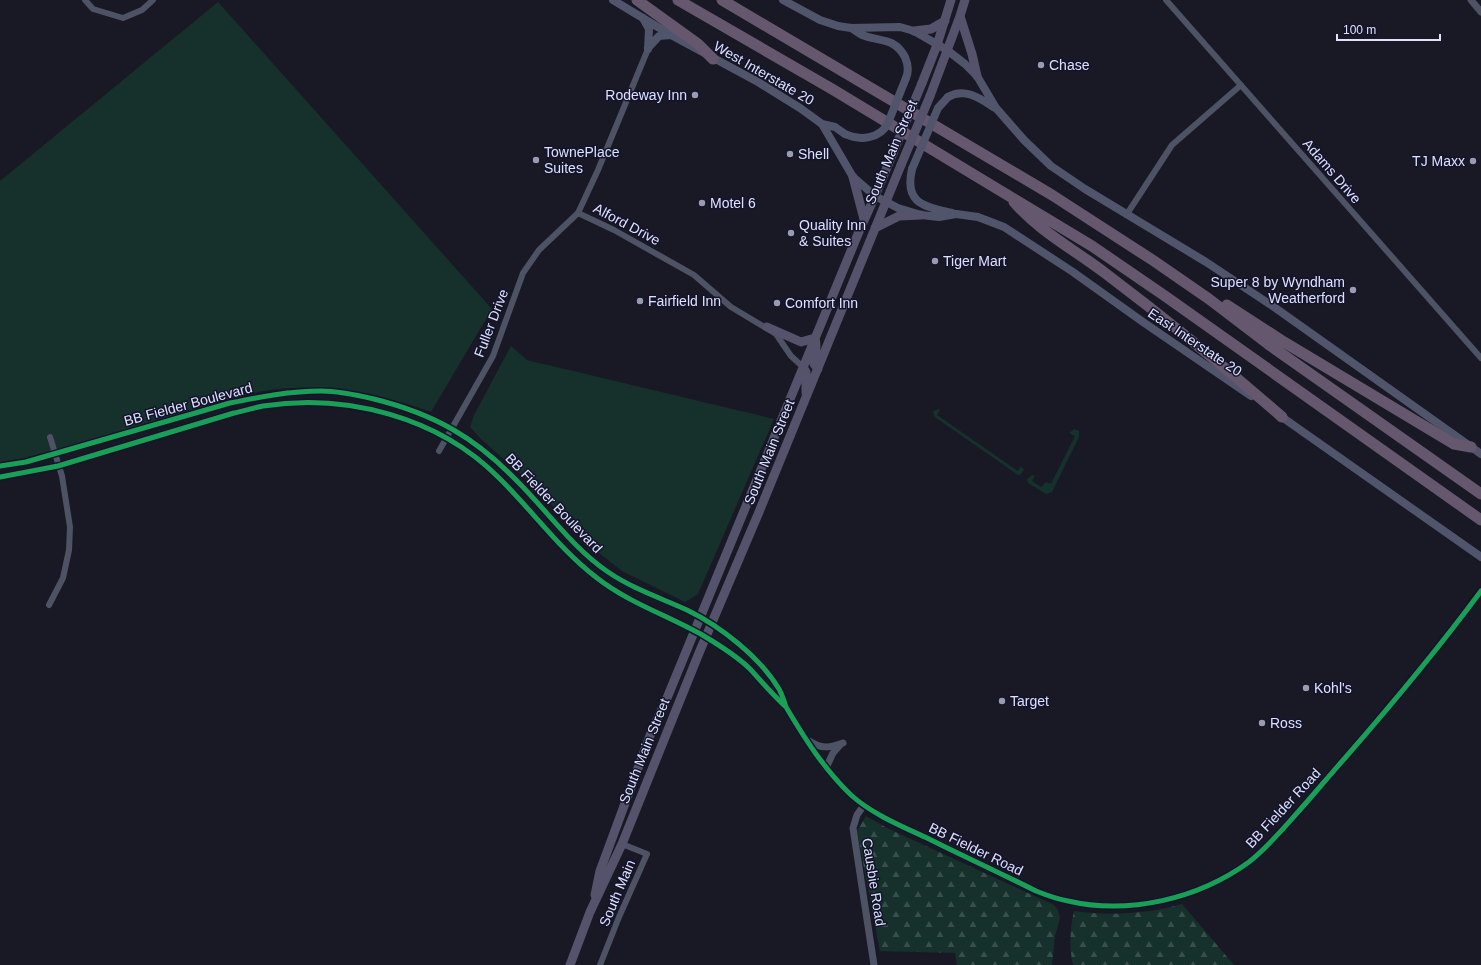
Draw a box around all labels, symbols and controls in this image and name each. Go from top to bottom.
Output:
scale bar [1337,16,1440,42]
text: 100 m [1343,23,1376,37]
street label: West Interstate 20 [711,38,817,108]
place label: Chase [1049,57,1090,73]
marker: Chase [1036,60,1046,70]
place label: Rodeway Inn [605,87,687,103]
marker: Rodeway Inn [690,90,700,100]
street label: South Main Street [862,97,920,207]
street label: Adams Drive [1300,136,1364,207]
place label: TownePlace Suites [544,144,620,176]
place label: Shell [798,146,829,162]
marker: Shell [785,149,795,159]
place label: TJ Maxx [1412,153,1465,169]
marker: TownePlace Suites [531,155,541,165]
marker: TJ Maxx [1468,156,1478,166]
place label: Motel 6 [710,195,756,211]
marker: Motel 6 [697,198,707,208]
street label: Alford Drive [591,200,663,248]
place label: Quality Inn & Suites [799,217,866,249]
marker: Quality Inn & Suites [786,228,796,238]
place label: Tiger Mart [943,253,1006,269]
marker: Tiger Mart [930,256,940,266]
place label: Super 8 by Wyndham Weatherford [1211,274,1345,306]
marker: Super 8 by Wyndham Weatherford [1348,285,1358,295]
street label: Fuller Drive [471,287,511,359]
place label: Fairfield Inn [648,293,721,309]
place label: Comfort Inn [785,295,858,311]
marker: Fairfield Inn [635,296,645,306]
marker: Comfort Inn [772,298,782,308]
street label: East Interstate 20 [1145,305,1245,379]
street label: BB Fielder Boulevard [122,379,254,429]
street label: South Main Street [741,397,797,507]
street label: BB Fielder Boulevard [502,450,606,556]
place label: Kohl's [1314,680,1352,696]
marker: Kohl's [1301,683,1311,693]
place label: Target [1010,693,1049,709]
street label: South Main Street [616,696,672,806]
marker: Target [997,696,1007,706]
place label: Ross [1270,715,1302,731]
marker: Ross [1257,718,1267,728]
street label: BB Fielder Road [1242,765,1324,851]
street label: BB Fielder Road [926,819,1026,879]
street label: Causbie Road [859,837,889,927]
street label: South Main [596,857,638,929]

